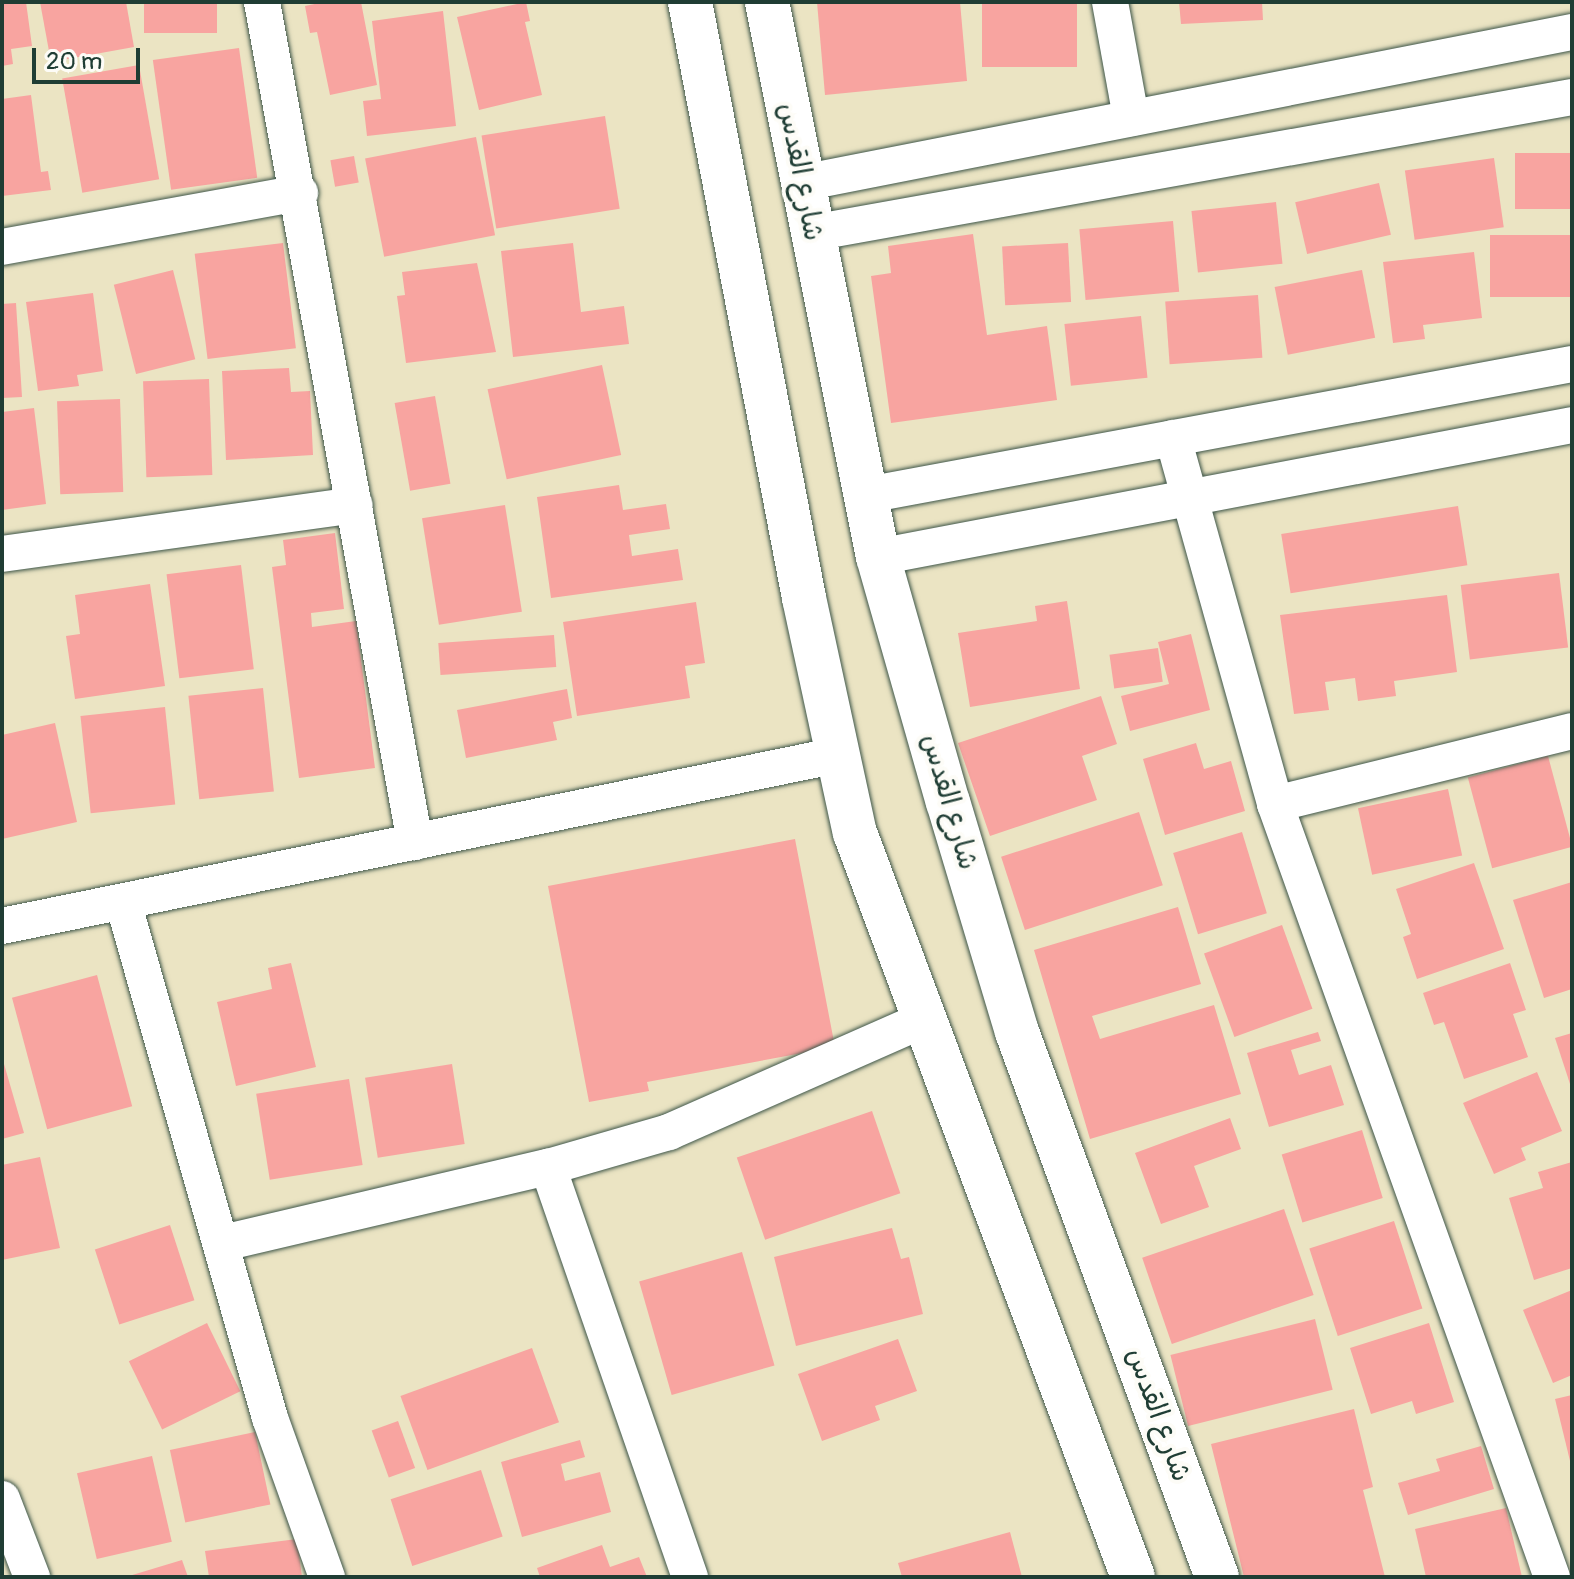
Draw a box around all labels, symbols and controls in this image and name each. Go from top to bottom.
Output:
scale bar [36,32,144,82]
text: 20 m [46,47,102,76]
street label: شارع القدس [770,100,830,244]
street label: شارع القدس [914,730,984,874]
street label: شارع القدس [1118,1344,1198,1486]

